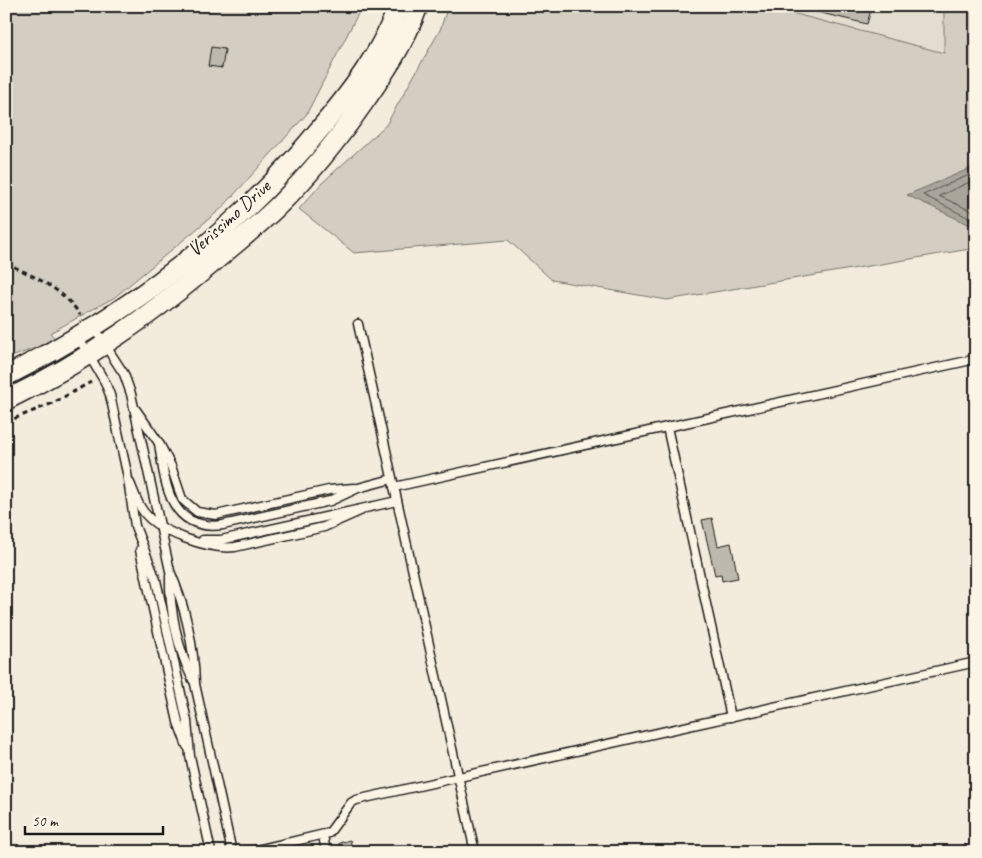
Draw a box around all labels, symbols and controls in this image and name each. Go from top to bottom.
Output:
street label: Verissimo Drive [182,173,277,262]
scale bar [25,803,162,835]
text: 50 m [32,812,59,831]

